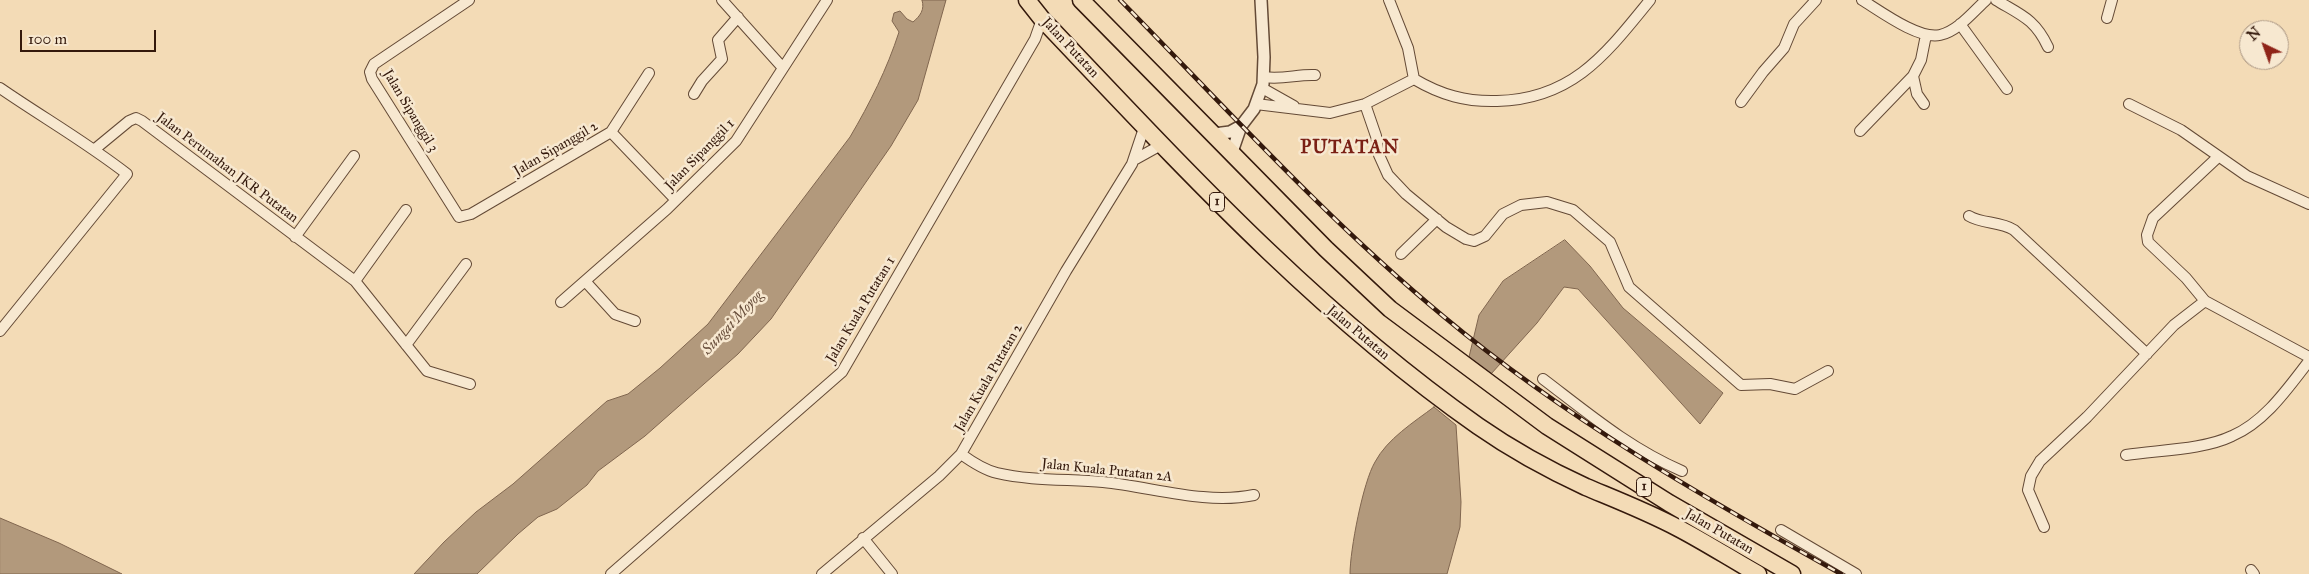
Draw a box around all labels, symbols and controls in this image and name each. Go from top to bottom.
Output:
street label: Jalan Putatan [1038,14,1102,82]
scale bar [22,20,159,52]
north arrow [2239,20,2289,70]
text: N [2244,24,2264,45]
text: 100 m [28,30,67,48]
street label: Jalan Sipanggil 3 [379,67,441,155]
street label: Jalan Perumahan JKR Putatan [153,109,301,227]
street label: Jalan Sipanggil 1 [662,116,738,194]
street label: Jalan Sipanggil 2 [511,118,601,180]
district label: PUTATAN [1299,137,1401,159]
road number: 1 [1210,192,1224,212]
street label: Jalan Kuala Putatan 1 [823,254,899,366]
water label: Sungai Moyog [699,287,767,359]
street label: Jalan Putatan [1323,302,1393,364]
street label: Jalan Kuala Putatan 2 [951,321,1027,435]
street label: Jalan Kuala Putatan 2A [1041,456,1173,486]
road number: 1 [1636,478,1652,497]
street label: Jalan Putatan [1682,506,1756,558]

